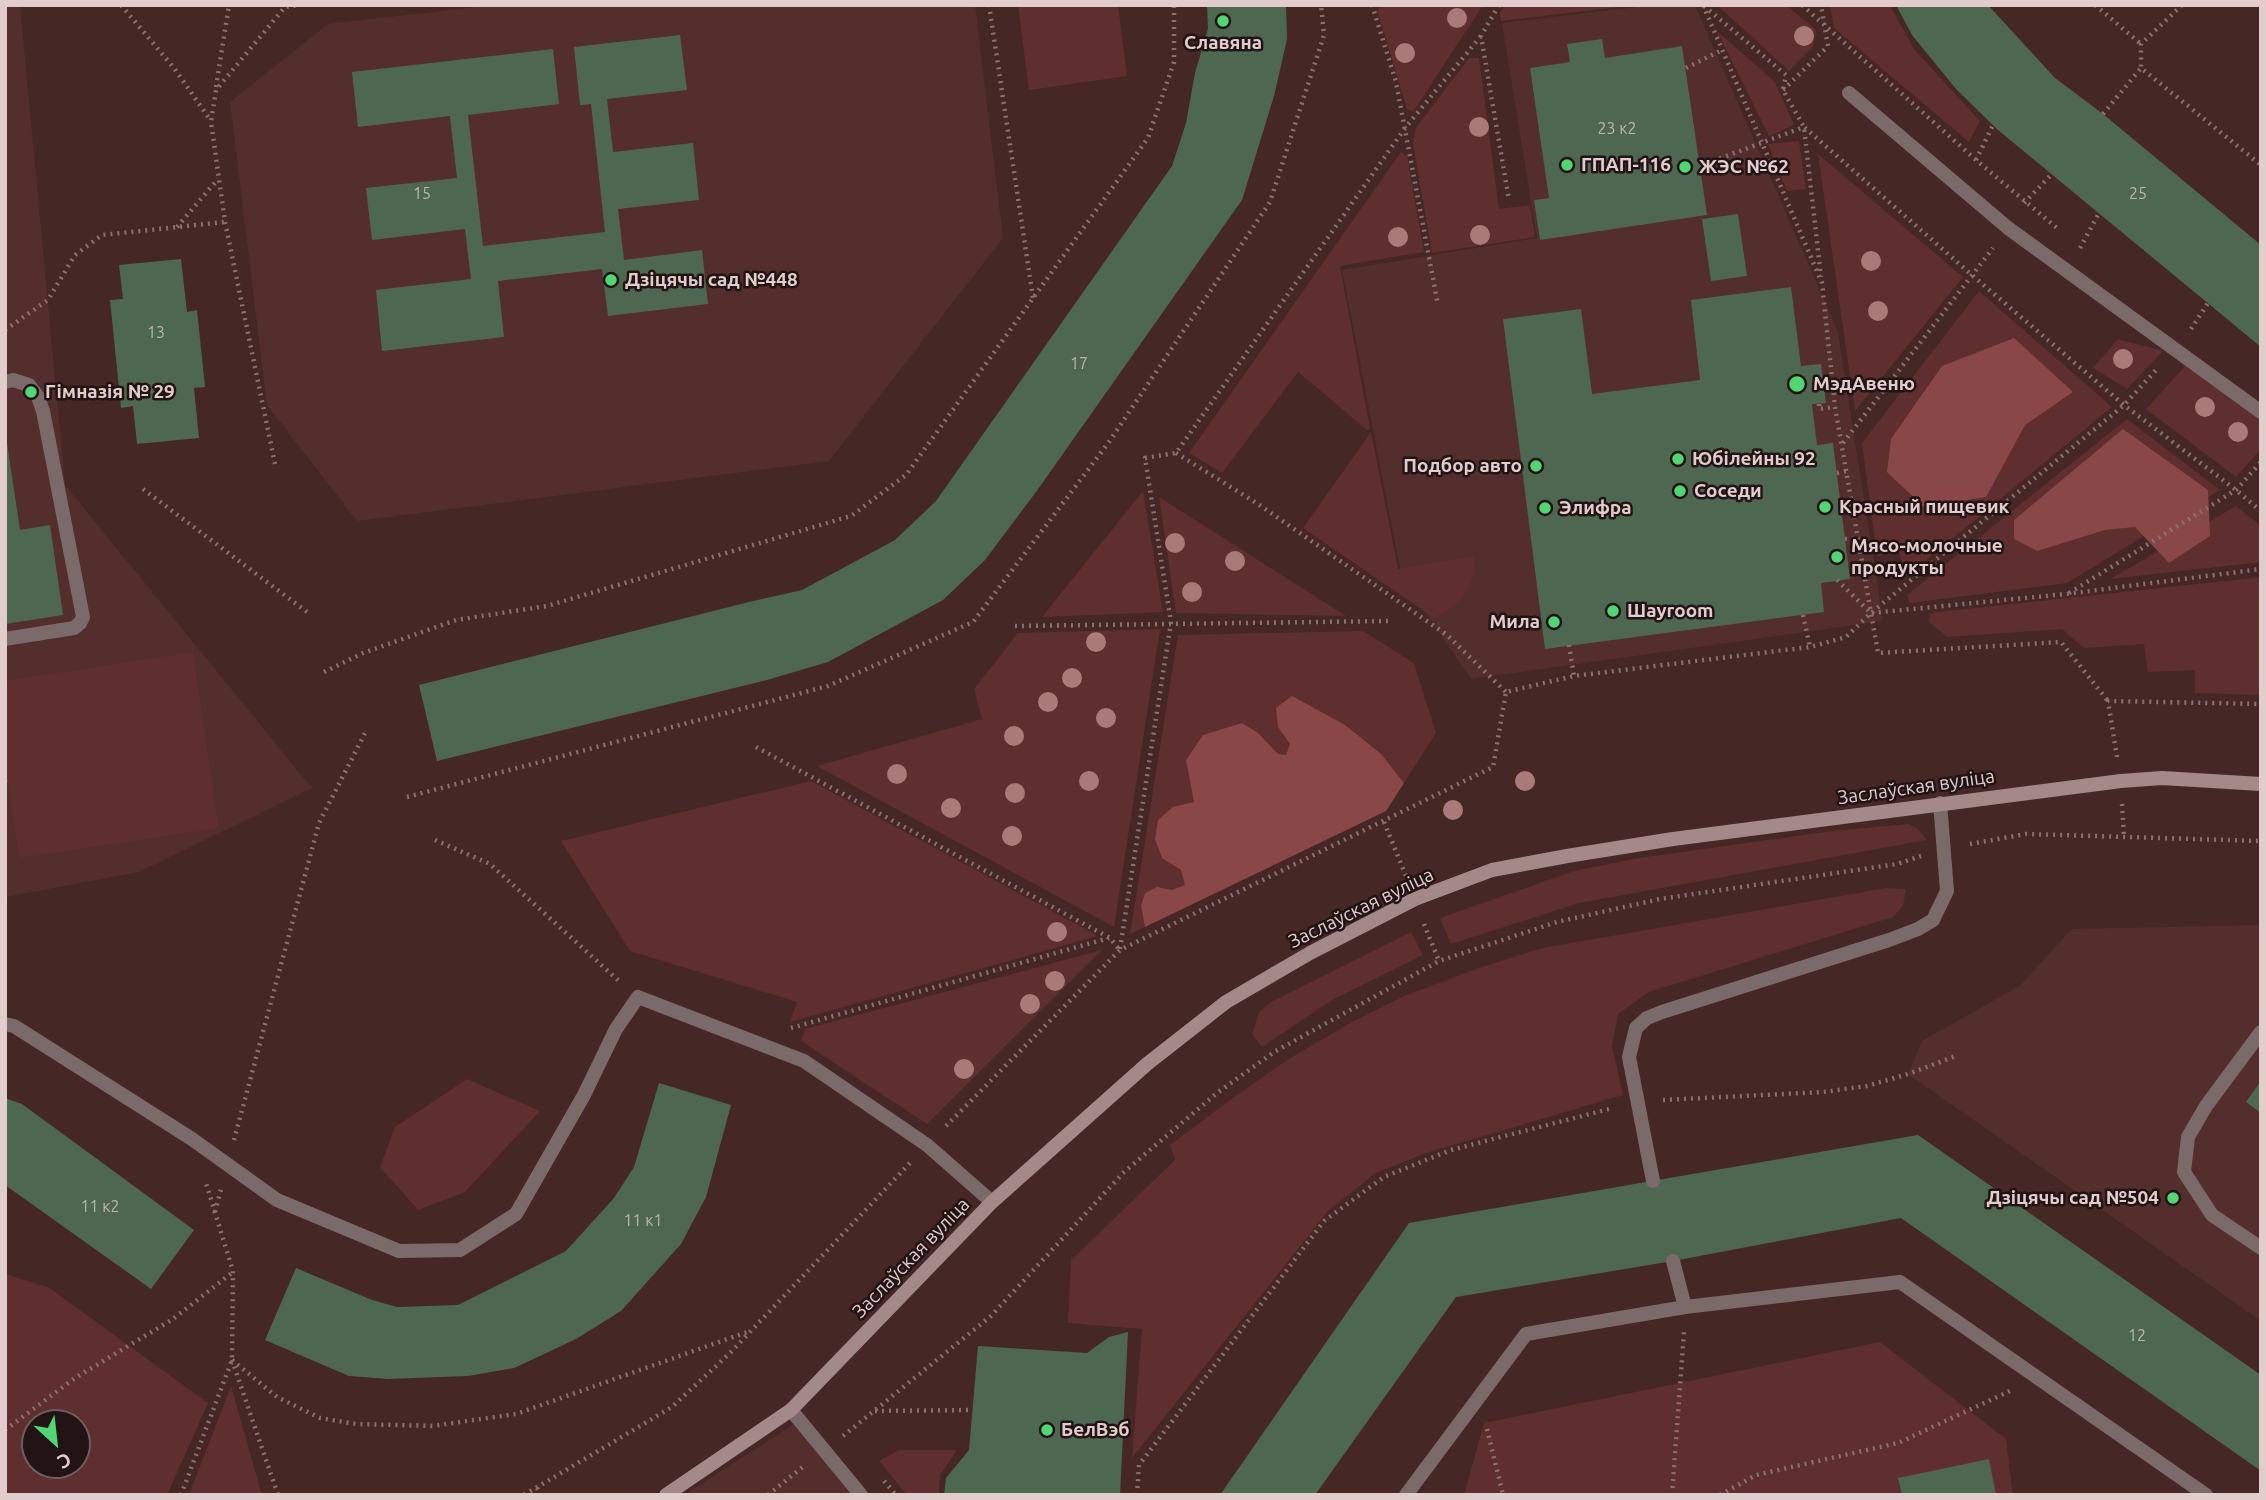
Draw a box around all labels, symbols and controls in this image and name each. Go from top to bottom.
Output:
marker: Славяна [1215,13,1231,29]
place label: Славяна [1184,32,1262,54]
house number: 23 к2 [1598,119,1636,139]
place label: ГПАП-116 [1581,154,1671,176]
place label: ЖЭС №62 [1699,156,1789,178]
marker: ГПАП-116 [1559,157,1575,173]
marker: ЖЭС №62 [1677,159,1693,175]
house number: 15 [413,184,431,204]
house number: 25 [2129,184,2147,204]
place label: Дзіцячы сад №448 [625,269,798,291]
marker: Дзіцячы сад №448 [603,272,619,288]
house number: 13 [147,323,165,343]
house number: 17 [1070,354,1088,374]
place label: МэдАвеню [1813,373,1915,395]
marker: МэдАвеню [1787,374,1807,394]
place label: Гімназія № 29 [45,381,175,403]
marker: Гімназія № 29 [23,384,39,400]
place label: Юбілейны 92 [1692,448,1816,470]
marker: Юбілейны 92 [1670,451,1686,467]
place label: Подбор авто [1403,455,1522,477]
marker: Подбор авто [1528,458,1544,474]
place label: Соседи [1694,480,1762,502]
marker: Соседи [1672,483,1688,499]
place label: Красный пищевик [1839,496,2009,518]
place label: Элифра [1559,497,1632,519]
marker: Красный пищевик [1817,499,1833,515]
marker: Элифра [1537,500,1553,516]
place label: Мясо-молочные продукты [1851,535,2003,579]
marker: Мясо-молочные продукты [1829,549,1845,565]
place label: Шауroom [1627,600,1713,622]
marker: Шауroom [1605,603,1621,619]
place label: Мила [1489,611,1540,633]
marker: Мила [1546,614,1562,630]
street label: Заслаўская вуліца [1836,765,1996,809]
street label: Заслаўская вуліца [1285,863,1437,953]
place label: Дзіцячы сад №504 [1986,1187,2159,1209]
marker: Дзіцячы сад №504 [2165,1190,2181,1206]
street label: Заслаўская вуліца [848,1193,974,1323]
house number: 11 к2 [81,1197,119,1217]
house number: 11 к1 [624,1211,662,1231]
house number: 12 [2128,1326,2146,1346]
north arrow [21,1409,91,1479]
place label: БелВэб [1061,1419,1130,1441]
marker: БелВэб [1039,1422,1055,1438]
text: С [54,1448,75,1473]

